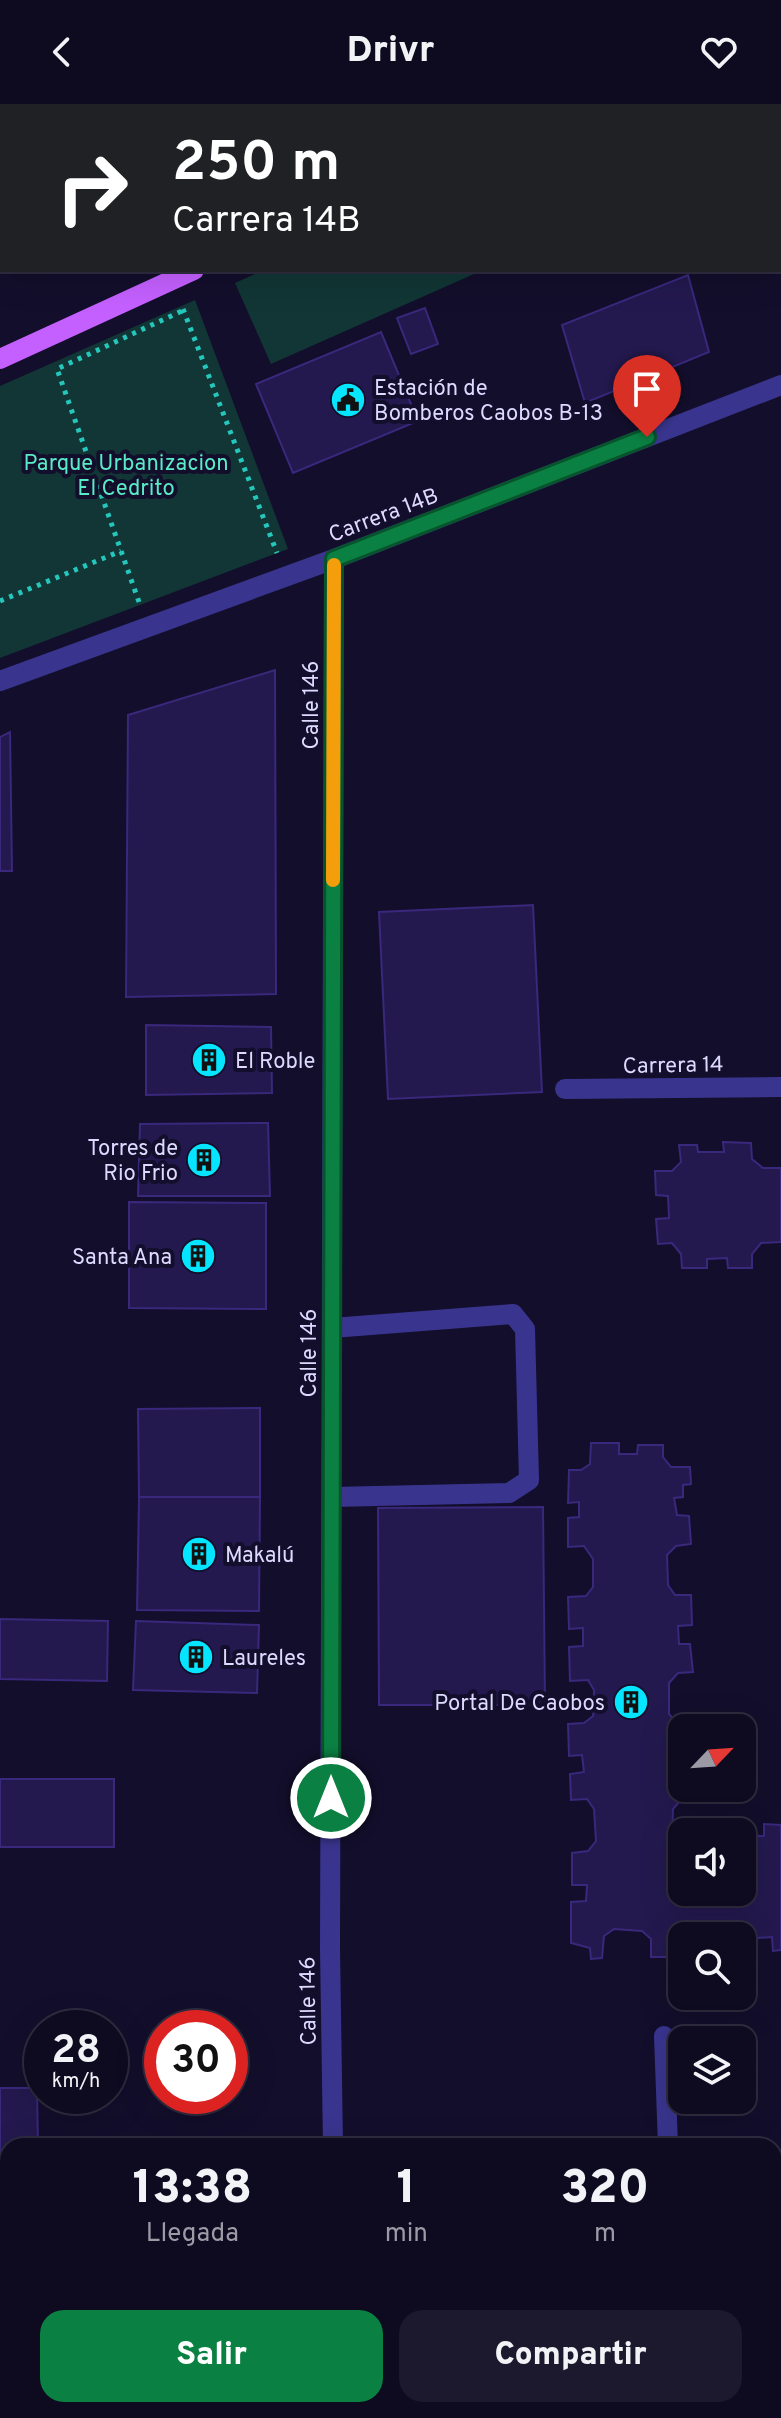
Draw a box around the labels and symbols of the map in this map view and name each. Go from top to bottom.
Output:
pin [613,355,681,437]
place label: Estación de Bomberos Caobos B-13 [374,376,603,428]
public building icon: Estación de Bomberos Caobos B-13 [329,381,367,419]
park label: Parque Urbanizacion El Cedrito [23,451,229,503]
street label: Carrera 14B [325,483,443,550]
street label: Calle 146 [299,661,326,749]
building icon: El Roble [190,1041,228,1079]
place label: El Roble [235,1049,315,1076]
street label: Carrera 14 [622,1052,724,1081]
place label: Torres de Rio Frio [87,1136,178,1188]
building icon: Torres de Rio Frio [185,1141,223,1179]
building icon: Santa Ana [179,1237,217,1275]
place label: Santa Ana [72,1245,172,1272]
street label: Calle 146 [297,1309,324,1397]
building icon: Makalú [180,1535,218,1573]
place label: Makalú [225,1543,294,1570]
building icon: Laureles [177,1638,215,1676]
place label: Laureles [222,1646,306,1673]
building icon: Portal De Caobos [612,1683,650,1721]
place label: Portal De Caobos [434,1691,605,1718]
north arrow [668,1714,756,1802]
position arrow [289,1756,373,1840]
street label: Calle 146 [295,1956,324,2046]
speed limit sign: 30 [144,2010,248,2114]

